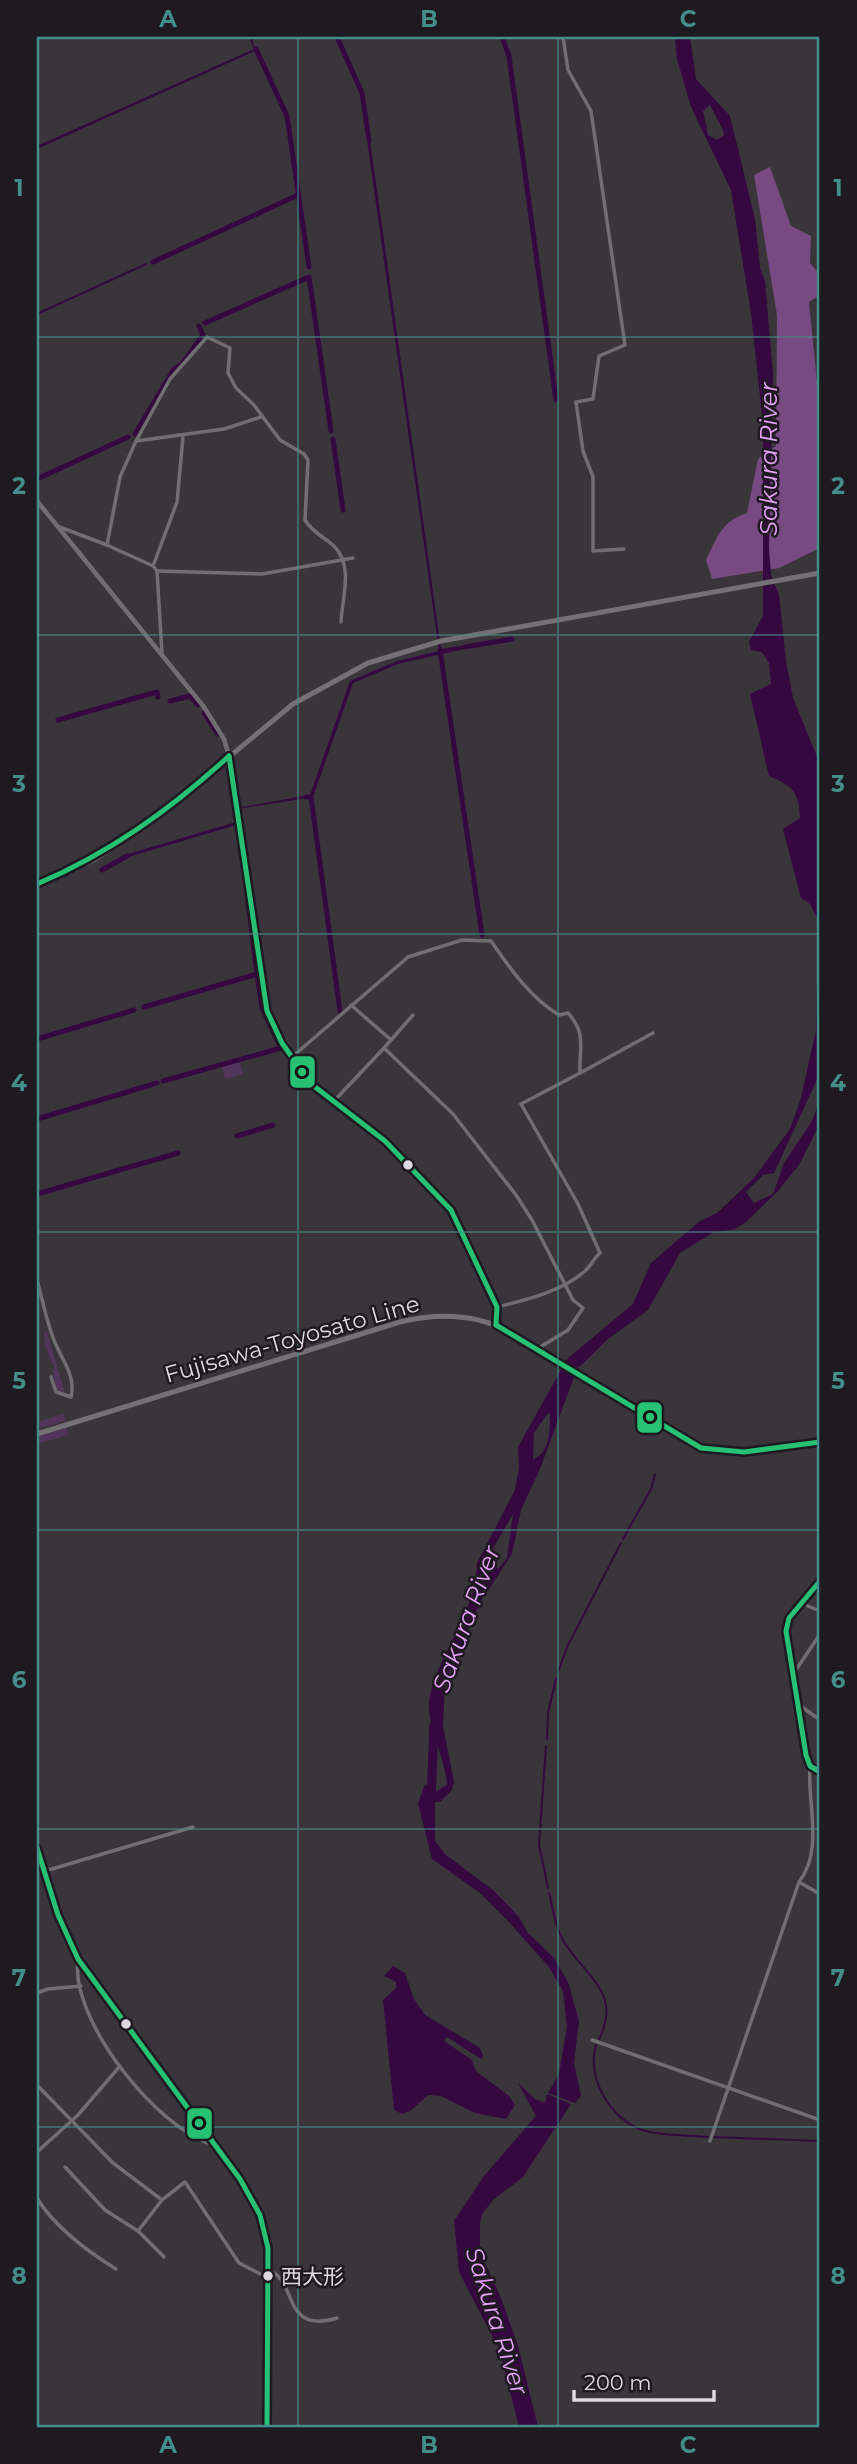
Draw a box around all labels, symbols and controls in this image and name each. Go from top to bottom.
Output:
text: A [158,5,177,33]
text: B [420,5,438,33]
text: C [680,5,697,33]
text: 1 [14,174,24,202]
text: 1 [833,174,843,202]
water label: Sakura River [754,381,783,536]
text: 2 [12,472,26,500]
text: 2 [831,472,845,500]
text: 3 [11,770,26,798]
text: 3 [830,770,845,798]
line badge: O [289,1055,316,1089]
text: O [294,1061,310,1084]
text: 4 [11,1069,27,1097]
text: 4 [830,1069,846,1097]
unlabelled marker [401,1158,415,1172]
street label: Fujisawa-Toyosato Line [161,1289,423,1389]
text: 5 [12,1367,26,1395]
text: 5 [831,1367,845,1395]
line badge: O [636,1401,663,1434]
text: O [642,1406,658,1429]
water label: Sakura River [426,1541,506,1696]
text: 6 [12,1666,27,1694]
text: 6 [831,1666,846,1694]
text: 7 [12,1964,26,1992]
text: 7 [831,1964,845,1992]
unlabelled marker [119,2017,133,2031]
line badge: O [186,2107,213,2140]
text: O [191,2112,207,2135]
water label: Sakura River [459,2243,535,2400]
text: 8 [11,2262,27,2290]
text: 8 [830,2262,846,2290]
place label: 西大形 [281,2264,344,2289]
marker: 西大形 [261,2269,275,2283]
scale bar [574,2359,714,2403]
text: 200 m [584,2370,651,2395]
text: A [158,2431,177,2459]
text: B [420,2431,438,2459]
text: C [680,2431,697,2459]

